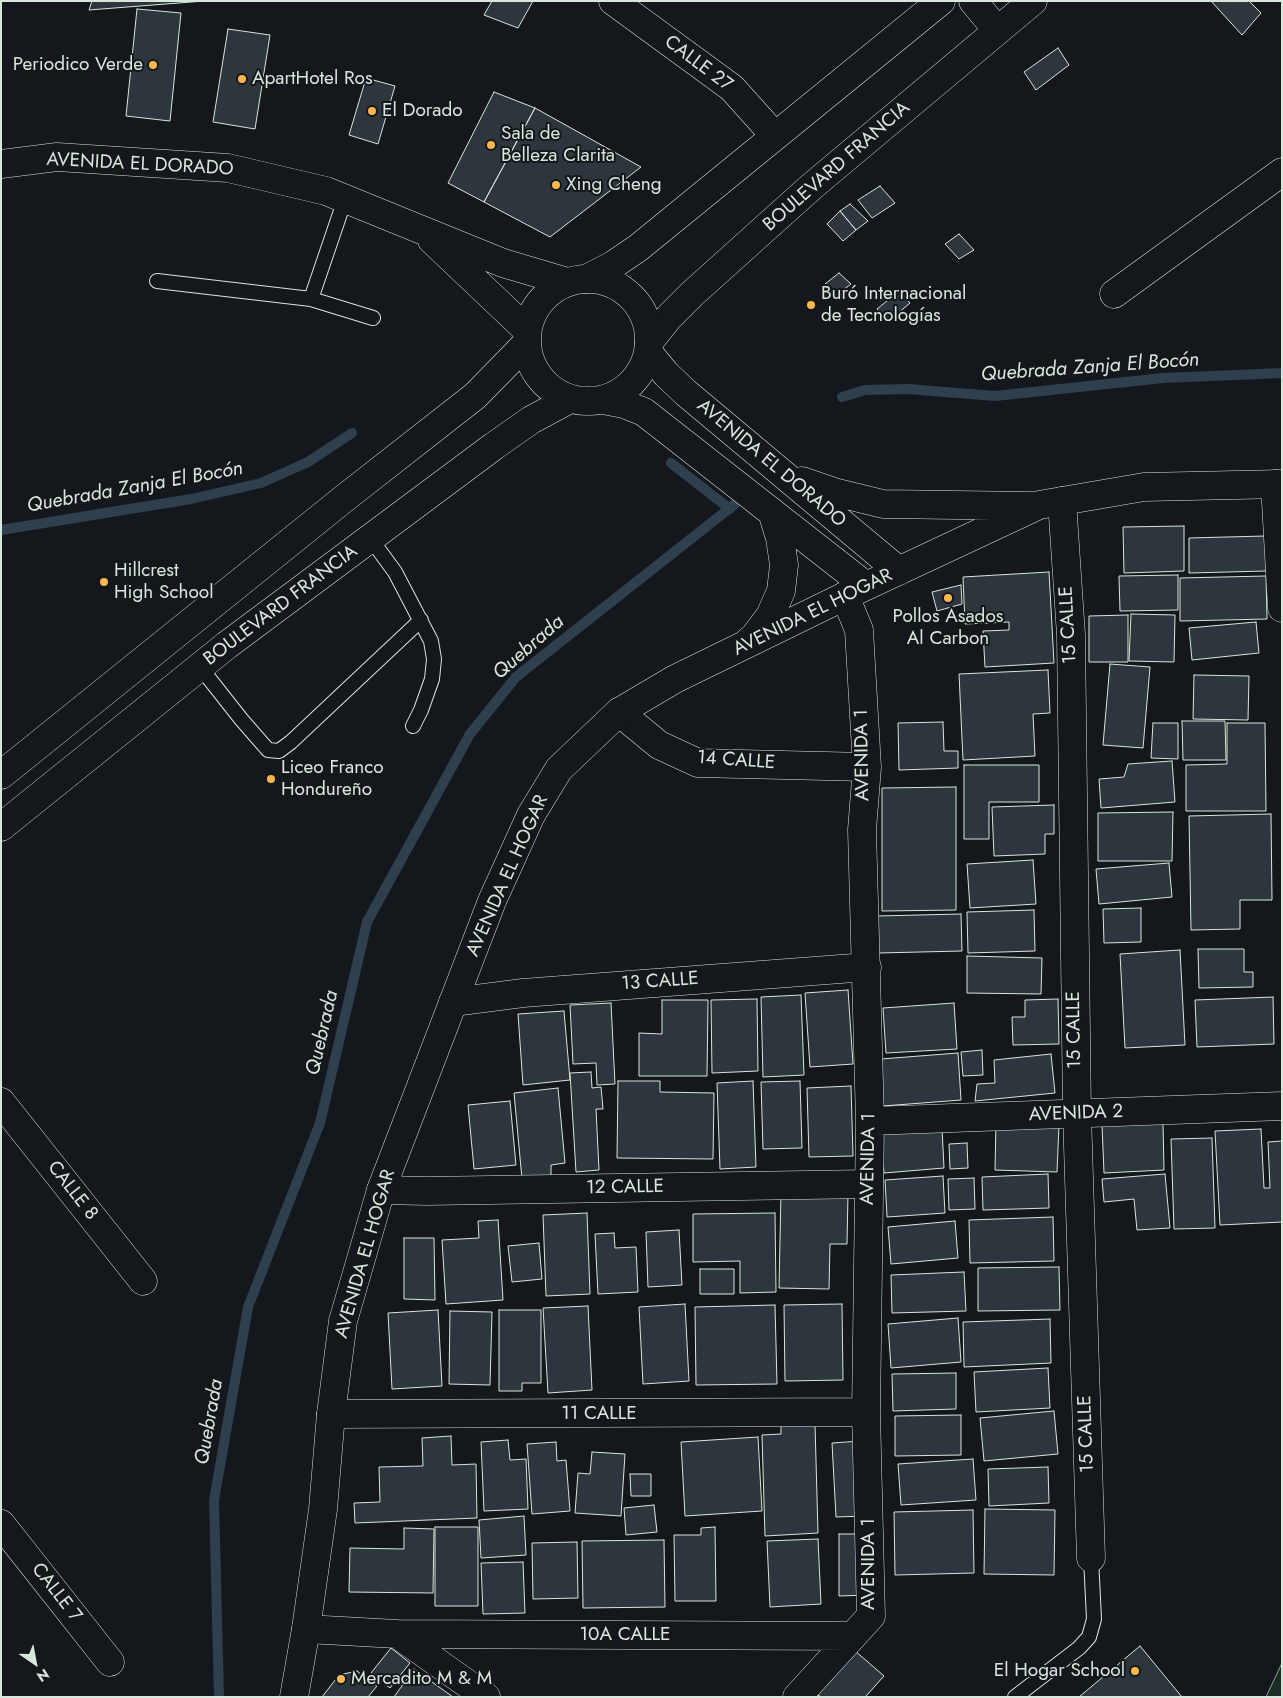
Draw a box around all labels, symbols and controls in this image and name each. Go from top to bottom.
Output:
street label: CALLE 27 [659,31,737,97]
place label: Periodico Verde [13,54,143,76]
marker: Periodico Verde [147,59,159,71]
place label: ApartHotel Ros [252,68,373,90]
marker: ApartHotel Ros [236,73,248,85]
street label: BOULEVARD FRANCIA [759,97,915,237]
place label: El Dorado [382,100,463,122]
marker: El Dorado [366,105,378,117]
place label: Sala de Belleza Clarita [501,123,615,167]
marker: Sala de Belleza Clarita [485,139,497,151]
street label: AVENIDA EL DORADO [46,149,234,181]
place label: Xing Cheng [566,174,662,196]
marker: Xing Cheng [550,179,562,191]
place label: Buró Internacional de Tecnologías [821,283,966,327]
marker: Buró Internacional de Tecnologías [805,299,817,311]
water label: Quebrada Zanja El Bocón [980,348,1200,388]
street label: AVENIDA EL DORADO [692,395,850,533]
water label: Quebrada Zanja El Bocón [25,457,245,519]
street label: BOULEVARD FRANCIA [200,541,362,671]
place label: Hillcrest High School [114,560,214,604]
street label: AVENIDA EL HOGAR [730,565,896,661]
marker: Hillcrest High School [98,576,110,588]
street label: 15 CALLE [1056,586,1082,664]
marker: Pollos Asados Al Carbon [942,592,954,604]
place label: Pollos Asados Al Carbon [893,606,1003,650]
water label: Quebrada [489,611,569,685]
street label: AVENIDA 1 [851,709,875,801]
street label: 14 CALLE [696,747,776,775]
place label: Liceo Franco Hondureño [281,757,384,801]
marker: Liceo Franco Hondureño [265,773,277,785]
street label: AVENIDA EL HOGAR [462,792,554,960]
street label: 13 CALLE [621,968,699,996]
water label: Quebrada [302,988,344,1078]
street label: 15 CALLE [1063,991,1087,1069]
street label: AVENIDA 2 [1028,1101,1124,1127]
street label: AVENIDA 1 [857,1113,881,1205]
street label: CALLE 8 [42,1157,102,1225]
street label: AVENIDA EL HOGAR [331,1167,401,1341]
street label: 12 CALLE [586,1176,664,1200]
water label: Quebrada [191,1377,229,1467]
street label: 15 CALLE [1074,1395,1100,1473]
street label: 11 CALLE [561,1403,637,1425]
street label: AVENIDA 1 [858,1518,880,1610]
street label: CALLE 7 [26,1559,86,1627]
street label: 10A CALLE [579,1624,671,1646]
north arrow [10,1638,60,1688]
place label: El Hogar School [994,1660,1125,1682]
text: N [33,1664,53,1687]
marker: El Hogar School [1129,1665,1141,1677]
place label: Mercadito M & M [351,1668,492,1690]
marker: Mercadito M & M [335,1673,347,1685]

